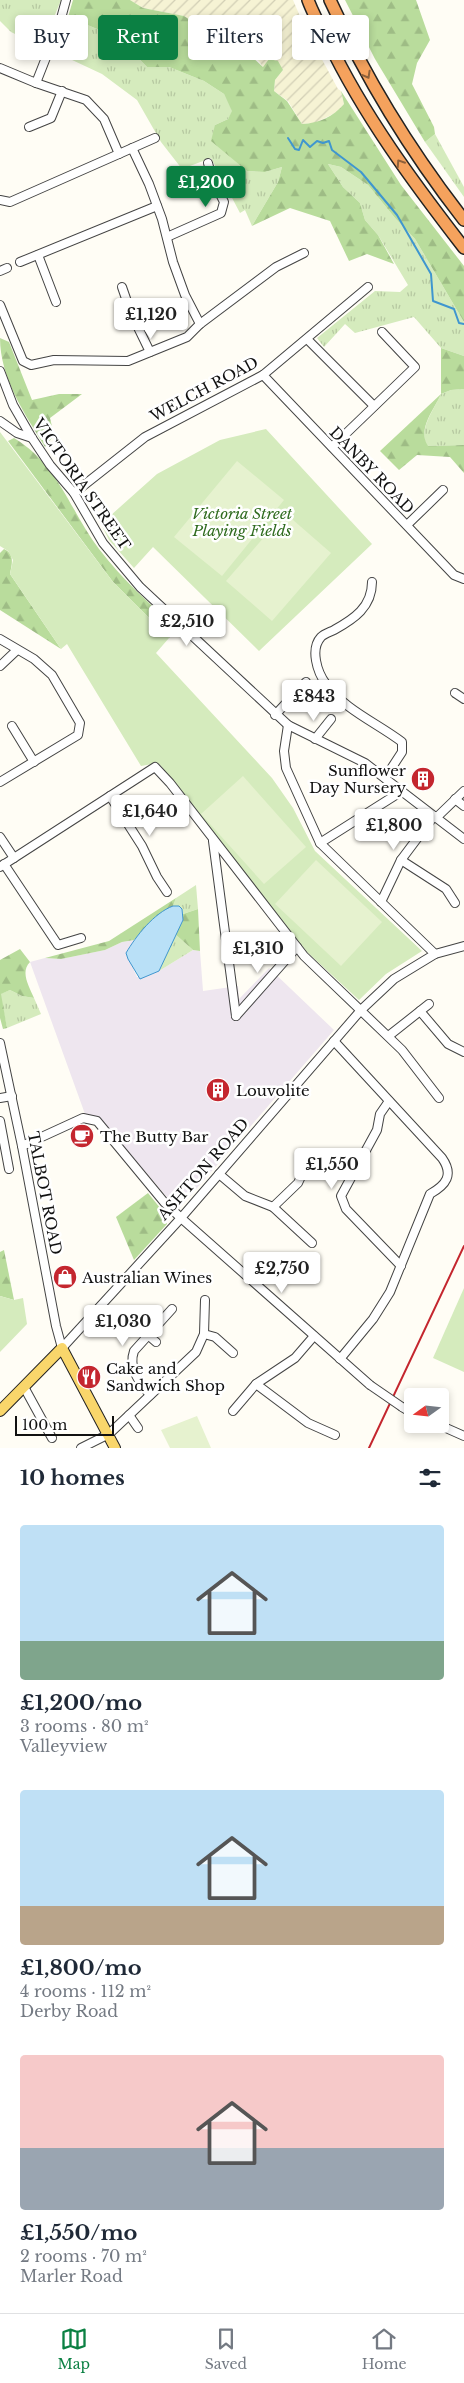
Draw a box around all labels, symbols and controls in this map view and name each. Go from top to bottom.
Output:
chip: Buy [15,15,88,60]
chip: Rent [98,15,178,60]
chip: Filters [188,15,282,60]
chip: New [292,15,369,60]
one-way arrow [361,70,371,79]
one-way arrow [397,160,406,169]
pin: £1,200 [165,166,247,208]
text: £1,200 [177,172,235,192]
pin: £1,120 [110,298,192,340]
text: £1,120 [125,304,177,324]
street label: WELCH ROAD [146,352,261,426]
street label: VICTORIA STREET [29,414,135,553]
street label: DANBY ROAD [326,422,418,518]
park label: Victoria Street Playing Fields [192,504,293,540]
pin: £2,510 [146,604,228,647]
text: £2,510 [160,611,214,631]
pin: £843 [284,680,344,722]
text: £843 [293,686,335,706]
place label: Sunflower Day Nursery [309,761,407,797]
building icon: Sunflower Day Nursery [410,766,436,792]
pin: £1,640 [109,794,191,837]
text: £1,640 [122,801,178,821]
pin: £1,800 [353,808,435,851]
text: £1,800 [366,815,422,835]
pin: £1,310 [217,932,299,974]
text: £1,310 [232,938,284,958]
building icon: Louvolite [205,1077,231,1103]
place label: Louvolite [236,1081,310,1100]
street label: ASHTON ROAD [153,1114,252,1225]
cafe icon: The Butty Bar [69,1123,95,1149]
place label: The Butty Bar [100,1127,209,1146]
street label: TALBOT ROAD [24,1130,66,1256]
pin: £1,550 [291,1148,373,1190]
text: £1,550 [305,1154,359,1174]
pin: £2,750 [241,1252,323,1294]
text: £2,750 [254,1258,310,1278]
shop icon: Australian Wines [52,1264,78,1290]
place label: Australian Wines [81,1268,212,1287]
pin: £1,030 [82,1304,164,1347]
text: £1,030 [95,1311,151,1331]
place label: Cake and Sandwich Shop [106,1359,225,1395]
restaurant icon: Cake and Sandwich Shop [76,1364,102,1390]
north arrow [404,1388,449,1432]
map controls [404,1388,449,1433]
scale bar [15,1413,114,1436]
text: 100 m [22,1416,67,1434]
icon: filters [416,1464,444,1492]
text: 10 homes [20,1465,125,1491]
icon: home [187,1558,277,1648]
text: £1,200/mo [20,1690,142,1716]
text: 3 rooms · 80 m² [20,1716,148,1736]
text: Valleyview [20,1736,107,1756]
icon: home [187,1823,277,1913]
text: £1,800/mo [20,1955,142,1981]
text: 4 rooms · 112 m² [20,1981,151,2001]
text: Derby Road [20,2001,118,2021]
icon: home [187,2088,277,2178]
text: £1,550/mo [20,2220,137,2246]
text: 2 rooms · 70 m² [20,2246,147,2266]
text: Marler Road [20,2266,123,2286]
tab: Map [57,2325,90,2373]
tab: Saved [205,2325,247,2373]
tab: Home [362,2325,407,2373]

